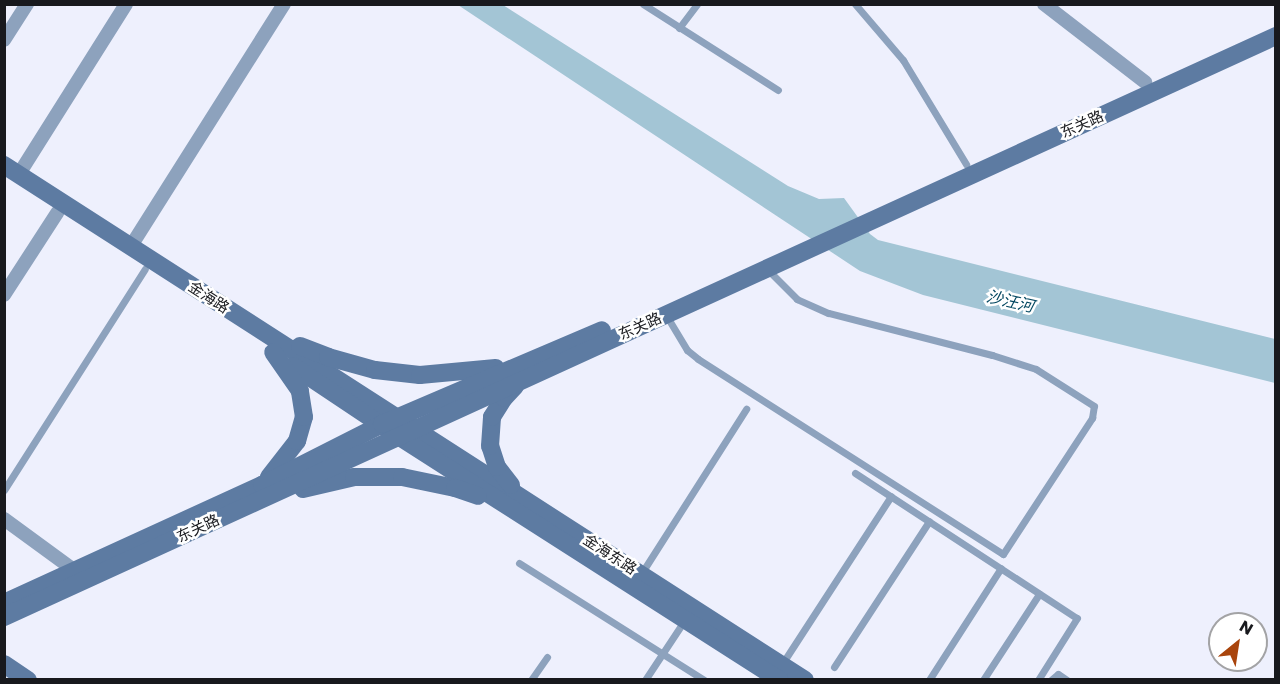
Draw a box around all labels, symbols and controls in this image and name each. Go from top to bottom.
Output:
street label: 东关路 [1058,107,1106,141]
street label: 金海路 [185,277,233,317]
water label: 沙汪河 [984,287,1036,317]
street label: 东关路 [616,309,664,343]
street label: 东关路 [174,510,222,546]
street label: 金海东路 [580,530,640,578]
north arrow [1208,612,1268,672]
text: N [1235,615,1257,641]

